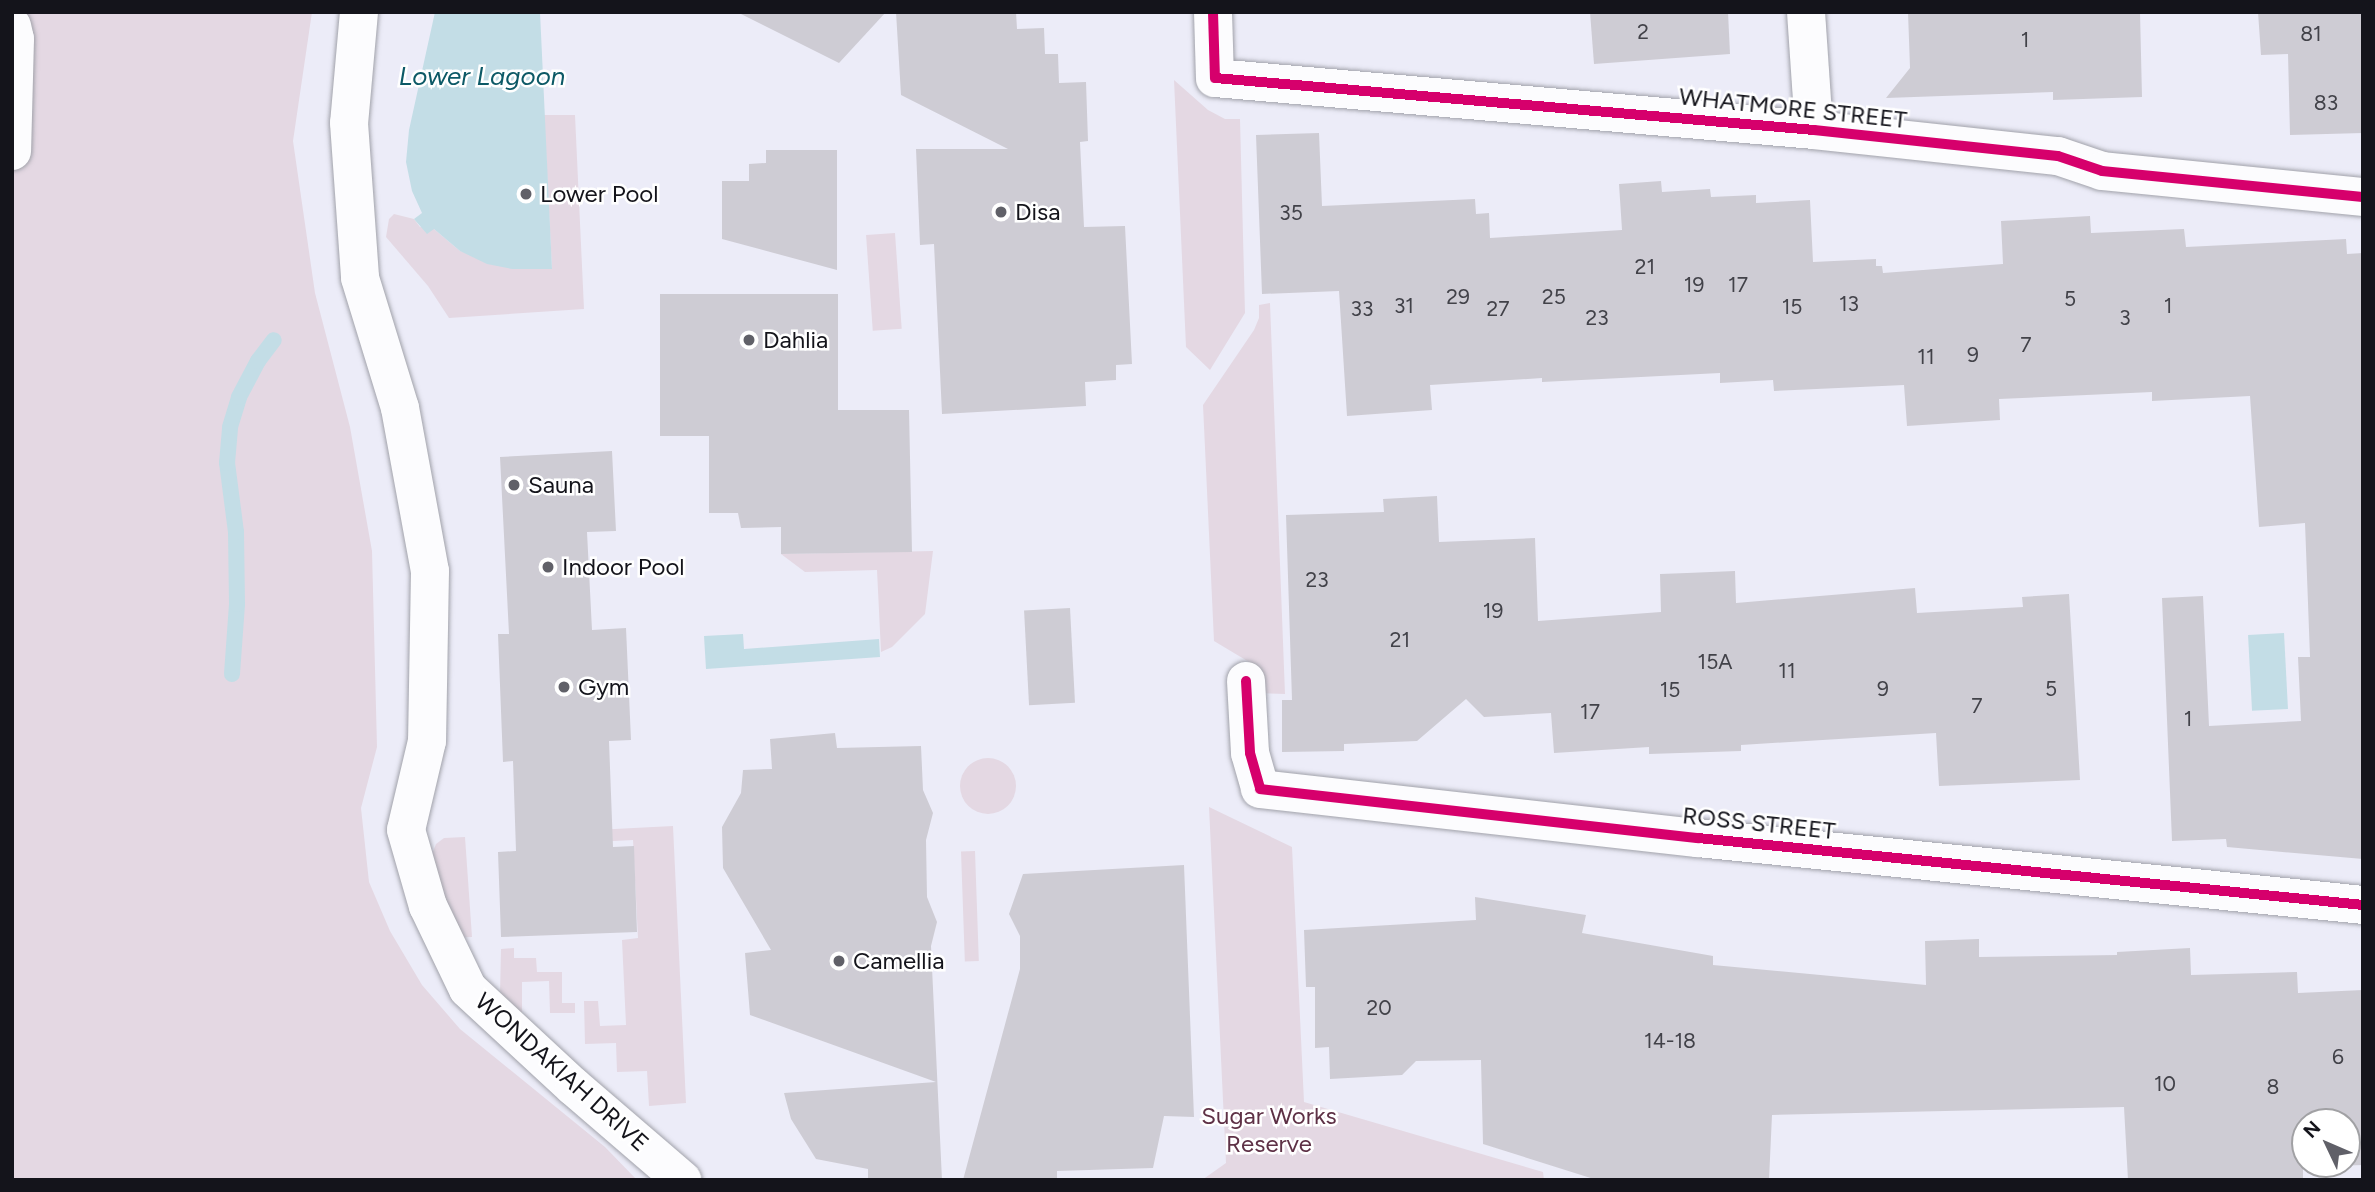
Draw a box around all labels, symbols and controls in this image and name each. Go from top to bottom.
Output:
house number: 2 [1637,19,1649,45]
house number: 81 [2300,21,2322,47]
house number: 1 [2021,27,2029,53]
water label: Lower Lagoon [399,61,565,93]
street label: WHATMORE STREET [1678,82,1908,134]
house number: 83 [2314,90,2338,116]
place label: Lower Pool [540,180,659,208]
marker: Lower Pool [518,186,534,202]
place label: Disa [1015,198,1061,226]
house number: 35 [1279,200,1303,226]
marker: Disa [993,204,1009,220]
house number: 21 [1635,254,1655,280]
house number: 19 [1684,272,1704,298]
house number: 17 [1728,272,1748,298]
house number: 29 [1446,284,1470,310]
house number: 25 [1542,284,1566,310]
house number: 5 [2064,286,2076,312]
house number: 13 [1839,291,1859,317]
house number: 31 [1394,293,1414,319]
house number: 1 [2164,293,2172,319]
house number: 15 [1782,294,1802,320]
house number: 33 [1351,296,1373,322]
house number: 27 [1486,296,1510,322]
house number: 23 [1585,305,1609,331]
house number: 3 [2119,305,2131,331]
place label: Dahlia [763,326,828,354]
marker: Dahlia [741,332,757,348]
house number: 7 [2020,332,2032,358]
house number: 9 [1967,342,1979,368]
house number: 11 [1917,344,1935,370]
place label: Sauna [528,471,594,499]
marker: Sauna [506,477,522,493]
place label: Indoor Pool [562,553,685,581]
marker: Indoor Pool [540,559,556,575]
house number: 23 [1305,567,1329,593]
house number: 19 [1483,598,1503,624]
house number: 21 [1390,627,1410,653]
house number: 15A [1698,649,1732,675]
house number: 11 [1778,658,1796,684]
place label: Gym [578,673,629,701]
house number: 9 [1877,676,1889,702]
house number: 5 [2045,676,2057,702]
house number: 15 [1660,677,1680,703]
marker: Gym [556,679,572,695]
house number: 7 [1971,693,1983,719]
house number: 17 [1580,699,1600,725]
house number: 1 [2184,706,2192,732]
street label: ROSS STREET [1681,801,1837,845]
place label: Camellia [853,947,944,975]
marker: Camellia [831,953,847,969]
street label: WONDAKIAH DRIVE [469,987,655,1157]
house number: 20 [1366,995,1392,1021]
house number: 14-18 [1644,1028,1696,1054]
house number: 6 [2332,1044,2344,1070]
house number: 10 [2154,1071,2176,1097]
house number: 8 [2267,1074,2279,1100]
park label: Sugar Works Reserve [1201,1102,1337,1158]
north arrow [2291,1108,2361,1178]
text: N [2299,1116,2325,1143]

